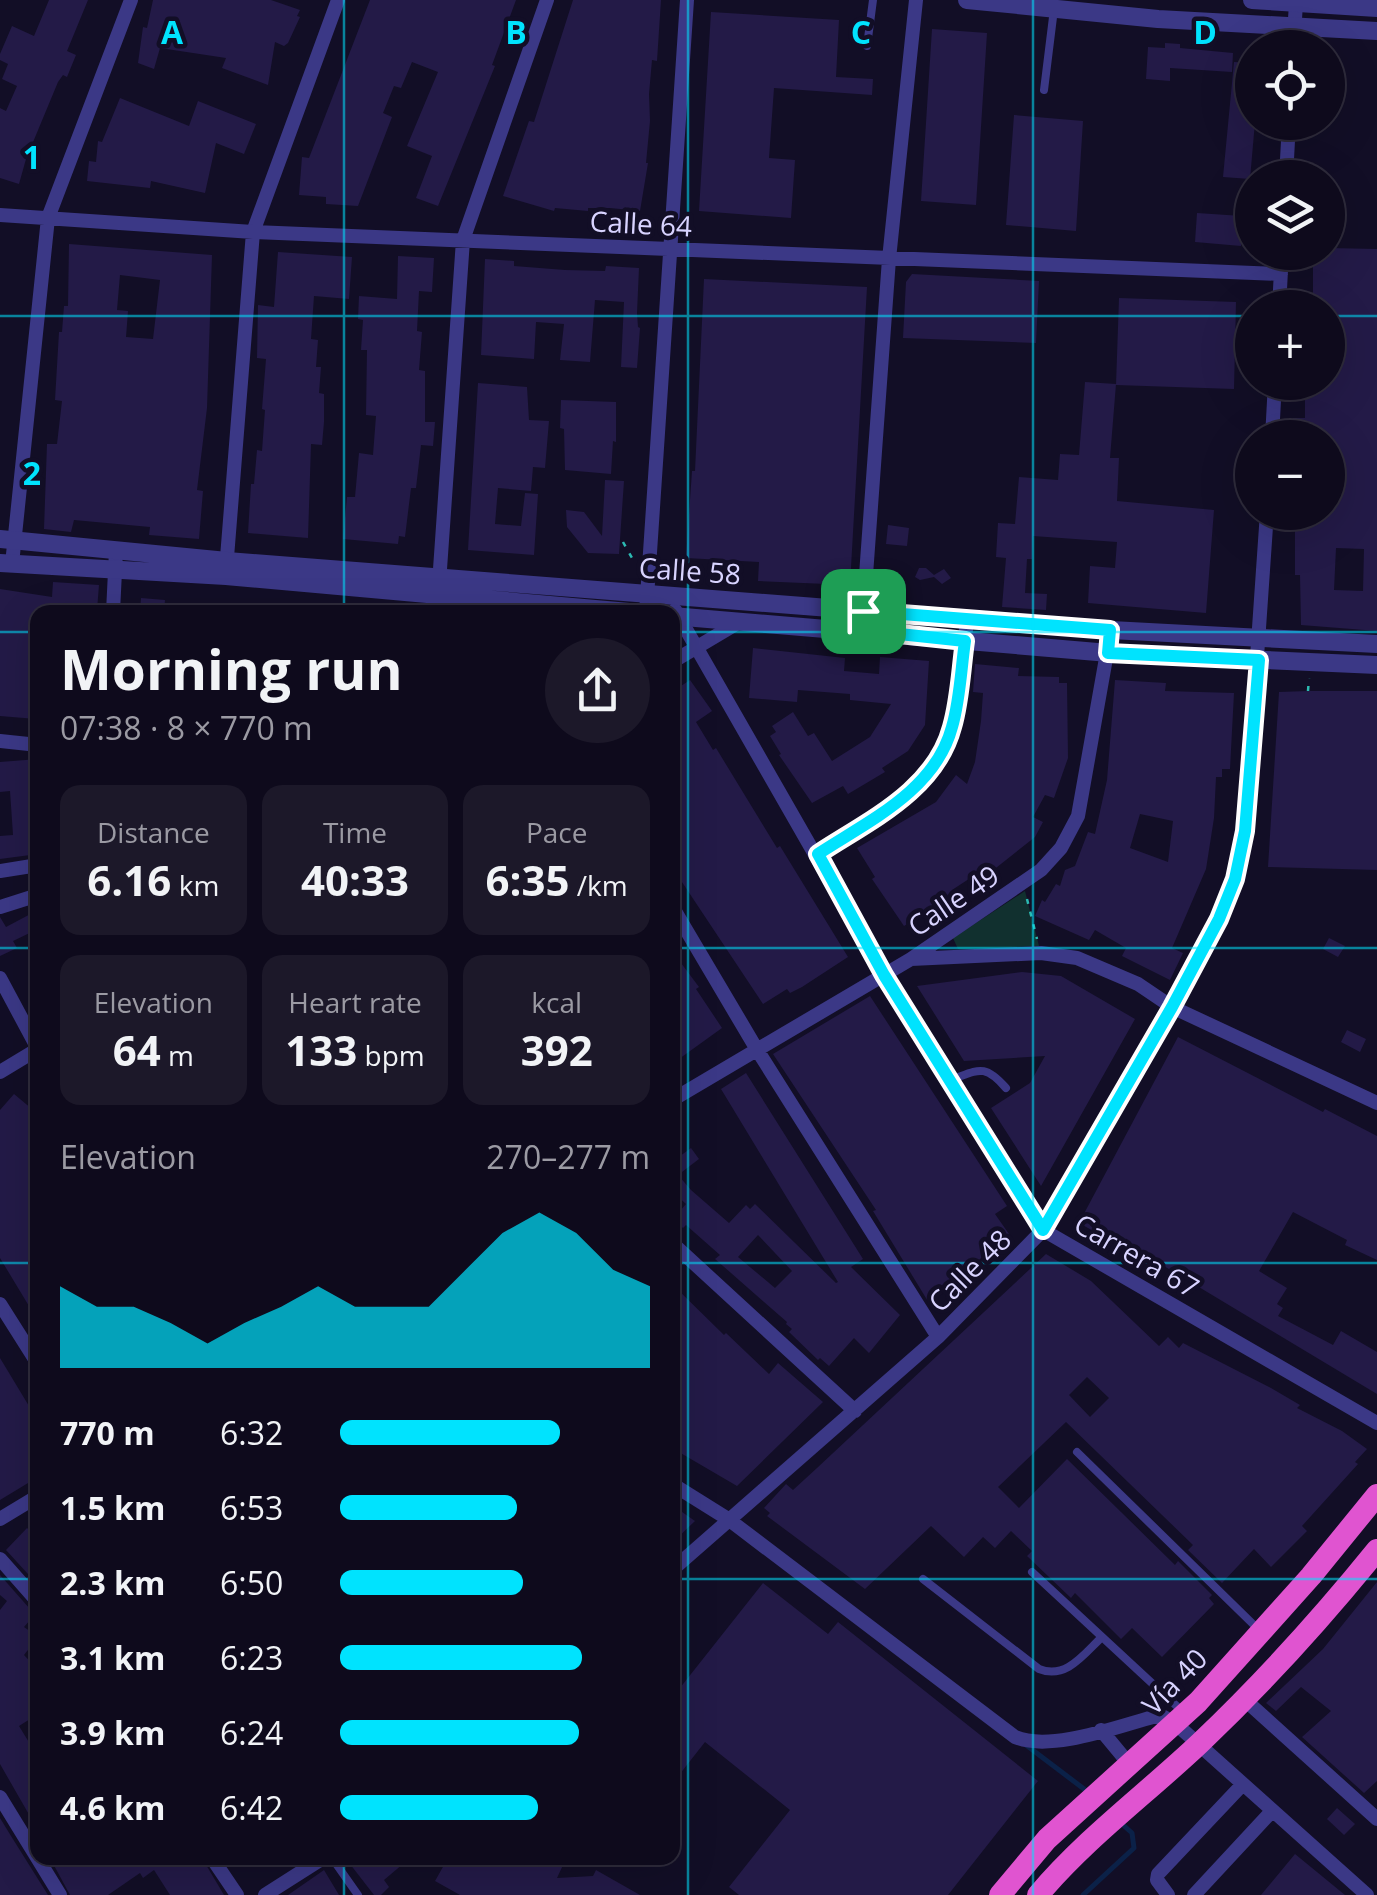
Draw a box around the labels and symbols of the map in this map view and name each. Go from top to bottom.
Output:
text: A [161,10,184,53]
text: B [505,10,527,53]
text: C [851,10,871,53]
text: D [1193,10,1217,53]
text: 1 [23,135,41,178]
street label: Calle 64 [589,201,693,245]
text: 2 [23,451,41,494]
street label: Calle 58 [638,547,742,593]
pin [821,569,906,654]
street label: Calle 49 [900,856,1006,944]
street label: Carrera 67 [1068,1204,1206,1306]
street label: Calle 48 [919,1220,1019,1320]
street label: Vía 40 [1133,1640,1215,1722]

